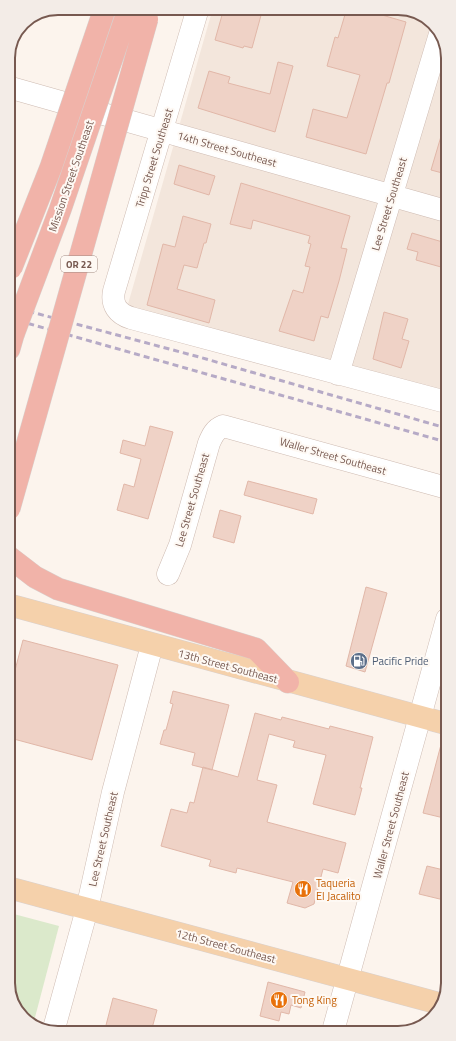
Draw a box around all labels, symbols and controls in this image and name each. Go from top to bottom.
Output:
street label: Tripp Street Southeast [131,106,177,210]
street label: Mission Street Southeast [44,118,98,234]
street label: 14th Street Southeast [175,127,279,171]
street label: Lee Street Southeast [367,155,411,253]
road number: OR 22 [61,256,97,272]
street label: Waller Street Southeast [278,433,388,479]
street label: Lee Street Southeast [171,451,213,549]
street label: 13th Street Southeast [176,645,280,687]
fuel station icon: Pacific Pride [349,651,369,671]
place label: Pacific Pride [372,653,429,669]
street label: Waller Street Southeast [369,770,413,880]
street label: Lee Street Southeast [84,790,122,888]
place label: Taqueria El Jacalito [316,875,361,904]
restaurant icon: Taqueria El Jacalito [293,879,313,899]
street label: 12th Street Southeast [174,925,278,967]
restaurant icon: Tong King [269,990,289,1010]
place label: Tong King [292,992,337,1008]

